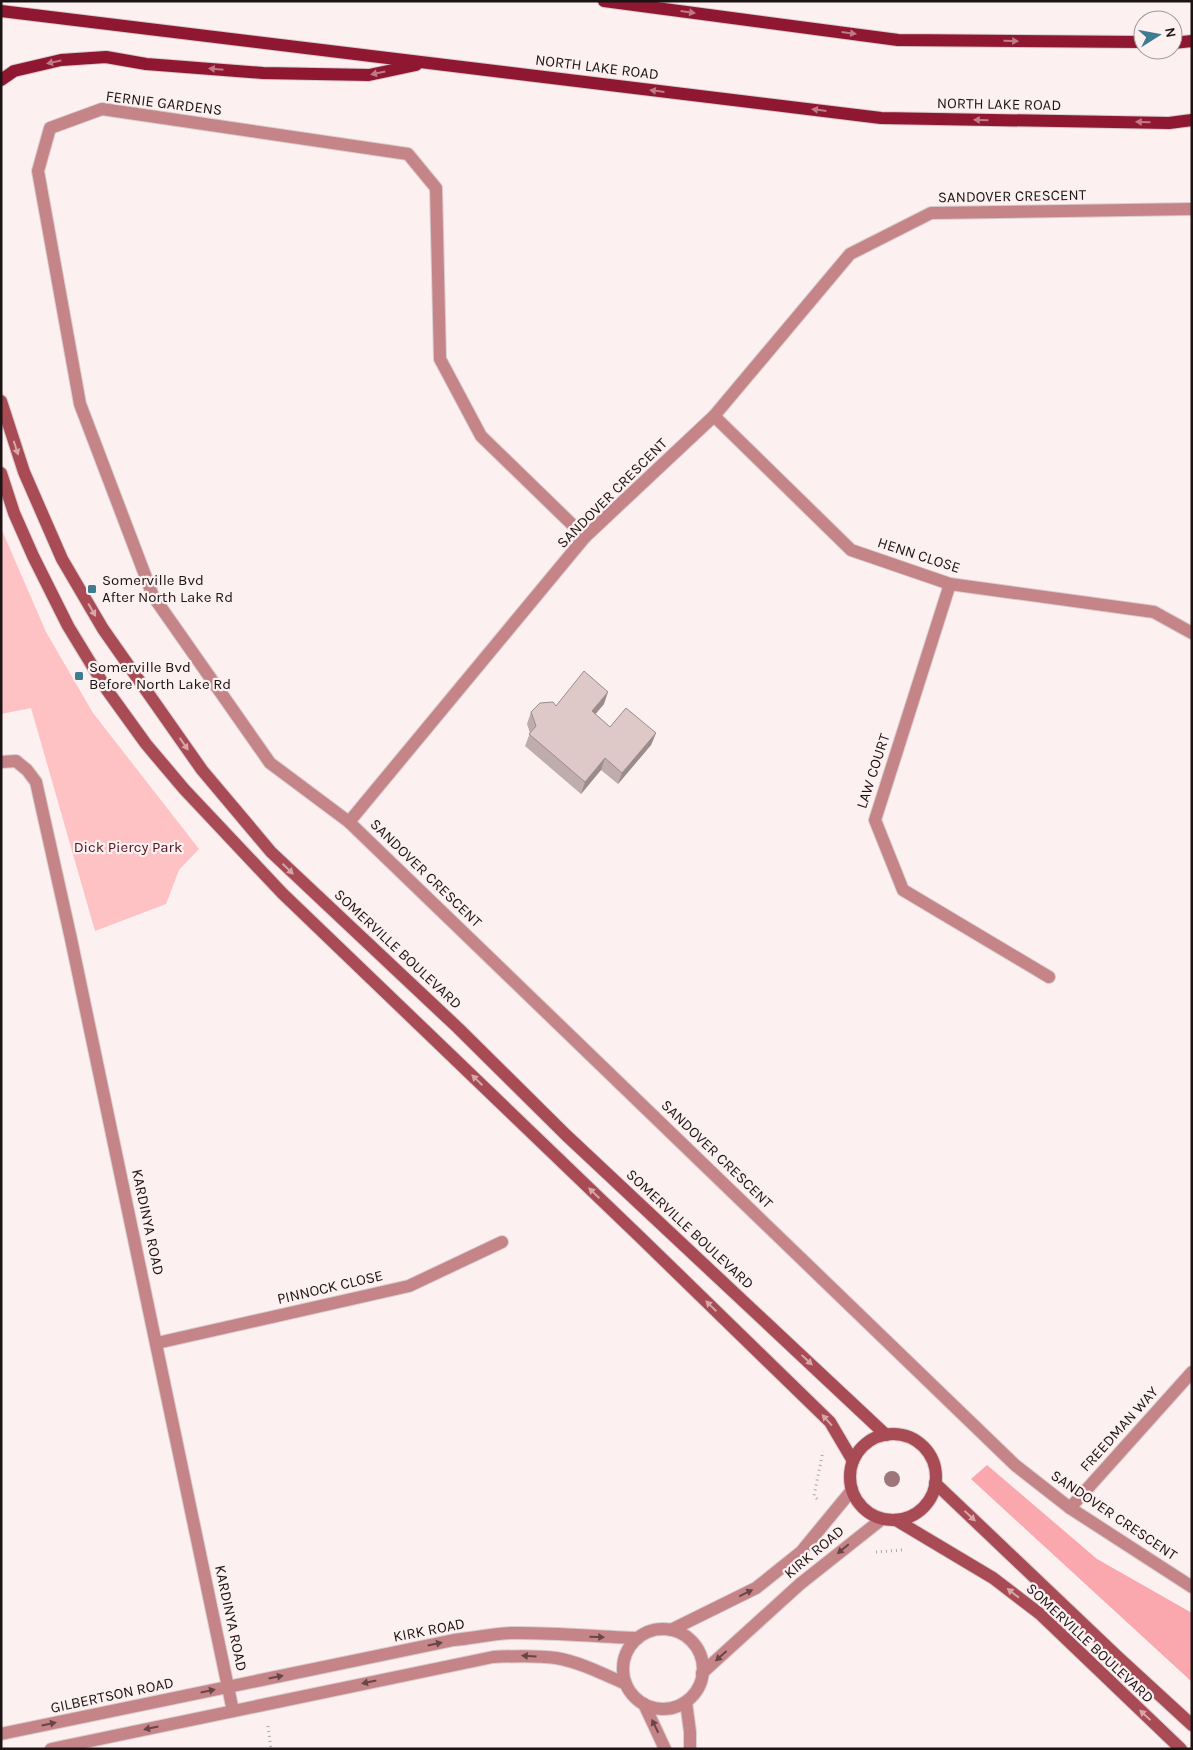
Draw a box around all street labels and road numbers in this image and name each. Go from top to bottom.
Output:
street label: NORTH LAKE ROAD [534,50,660,84]
street label: FERNIE GARDENS [105,87,223,119]
street label: NORTH LAKE ROAD [937,94,1061,114]
street label: SANDOVER CRESCENT [938,186,1087,206]
street label: SANDOVER CRESCENT [553,434,671,552]
street label: HENN CLOSE [875,533,963,577]
street label: LAW COURT [852,731,894,811]
street label: SANDOVER CRESCENT [366,815,486,931]
street label: SOMERVILLE BOULEVARD [331,885,465,1013]
street label: SANDOVER CRESCENT [657,1096,777,1212]
street label: SOMERVILLE BOULEVARD [623,1165,757,1293]
street label: KARDINYA ROAD [128,1167,168,1277]
street label: PINNOCK CLOSE [275,1266,385,1308]
street label: FREEDMAN WAY [1076,1382,1162,1475]
street label: SANDOVER CRESCENT [1047,1466,1181,1564]
street label: KIRK ROAD [780,1522,848,1582]
street label: KARDINYA ROAD [211,1563,251,1673]
street label: SOMERVILLE BOULEVARD [1023,1579,1157,1707]
street label: KIRK ROAD [392,1614,466,1646]
street label: GILBERTSON ROAD [49,1673,175,1717]

